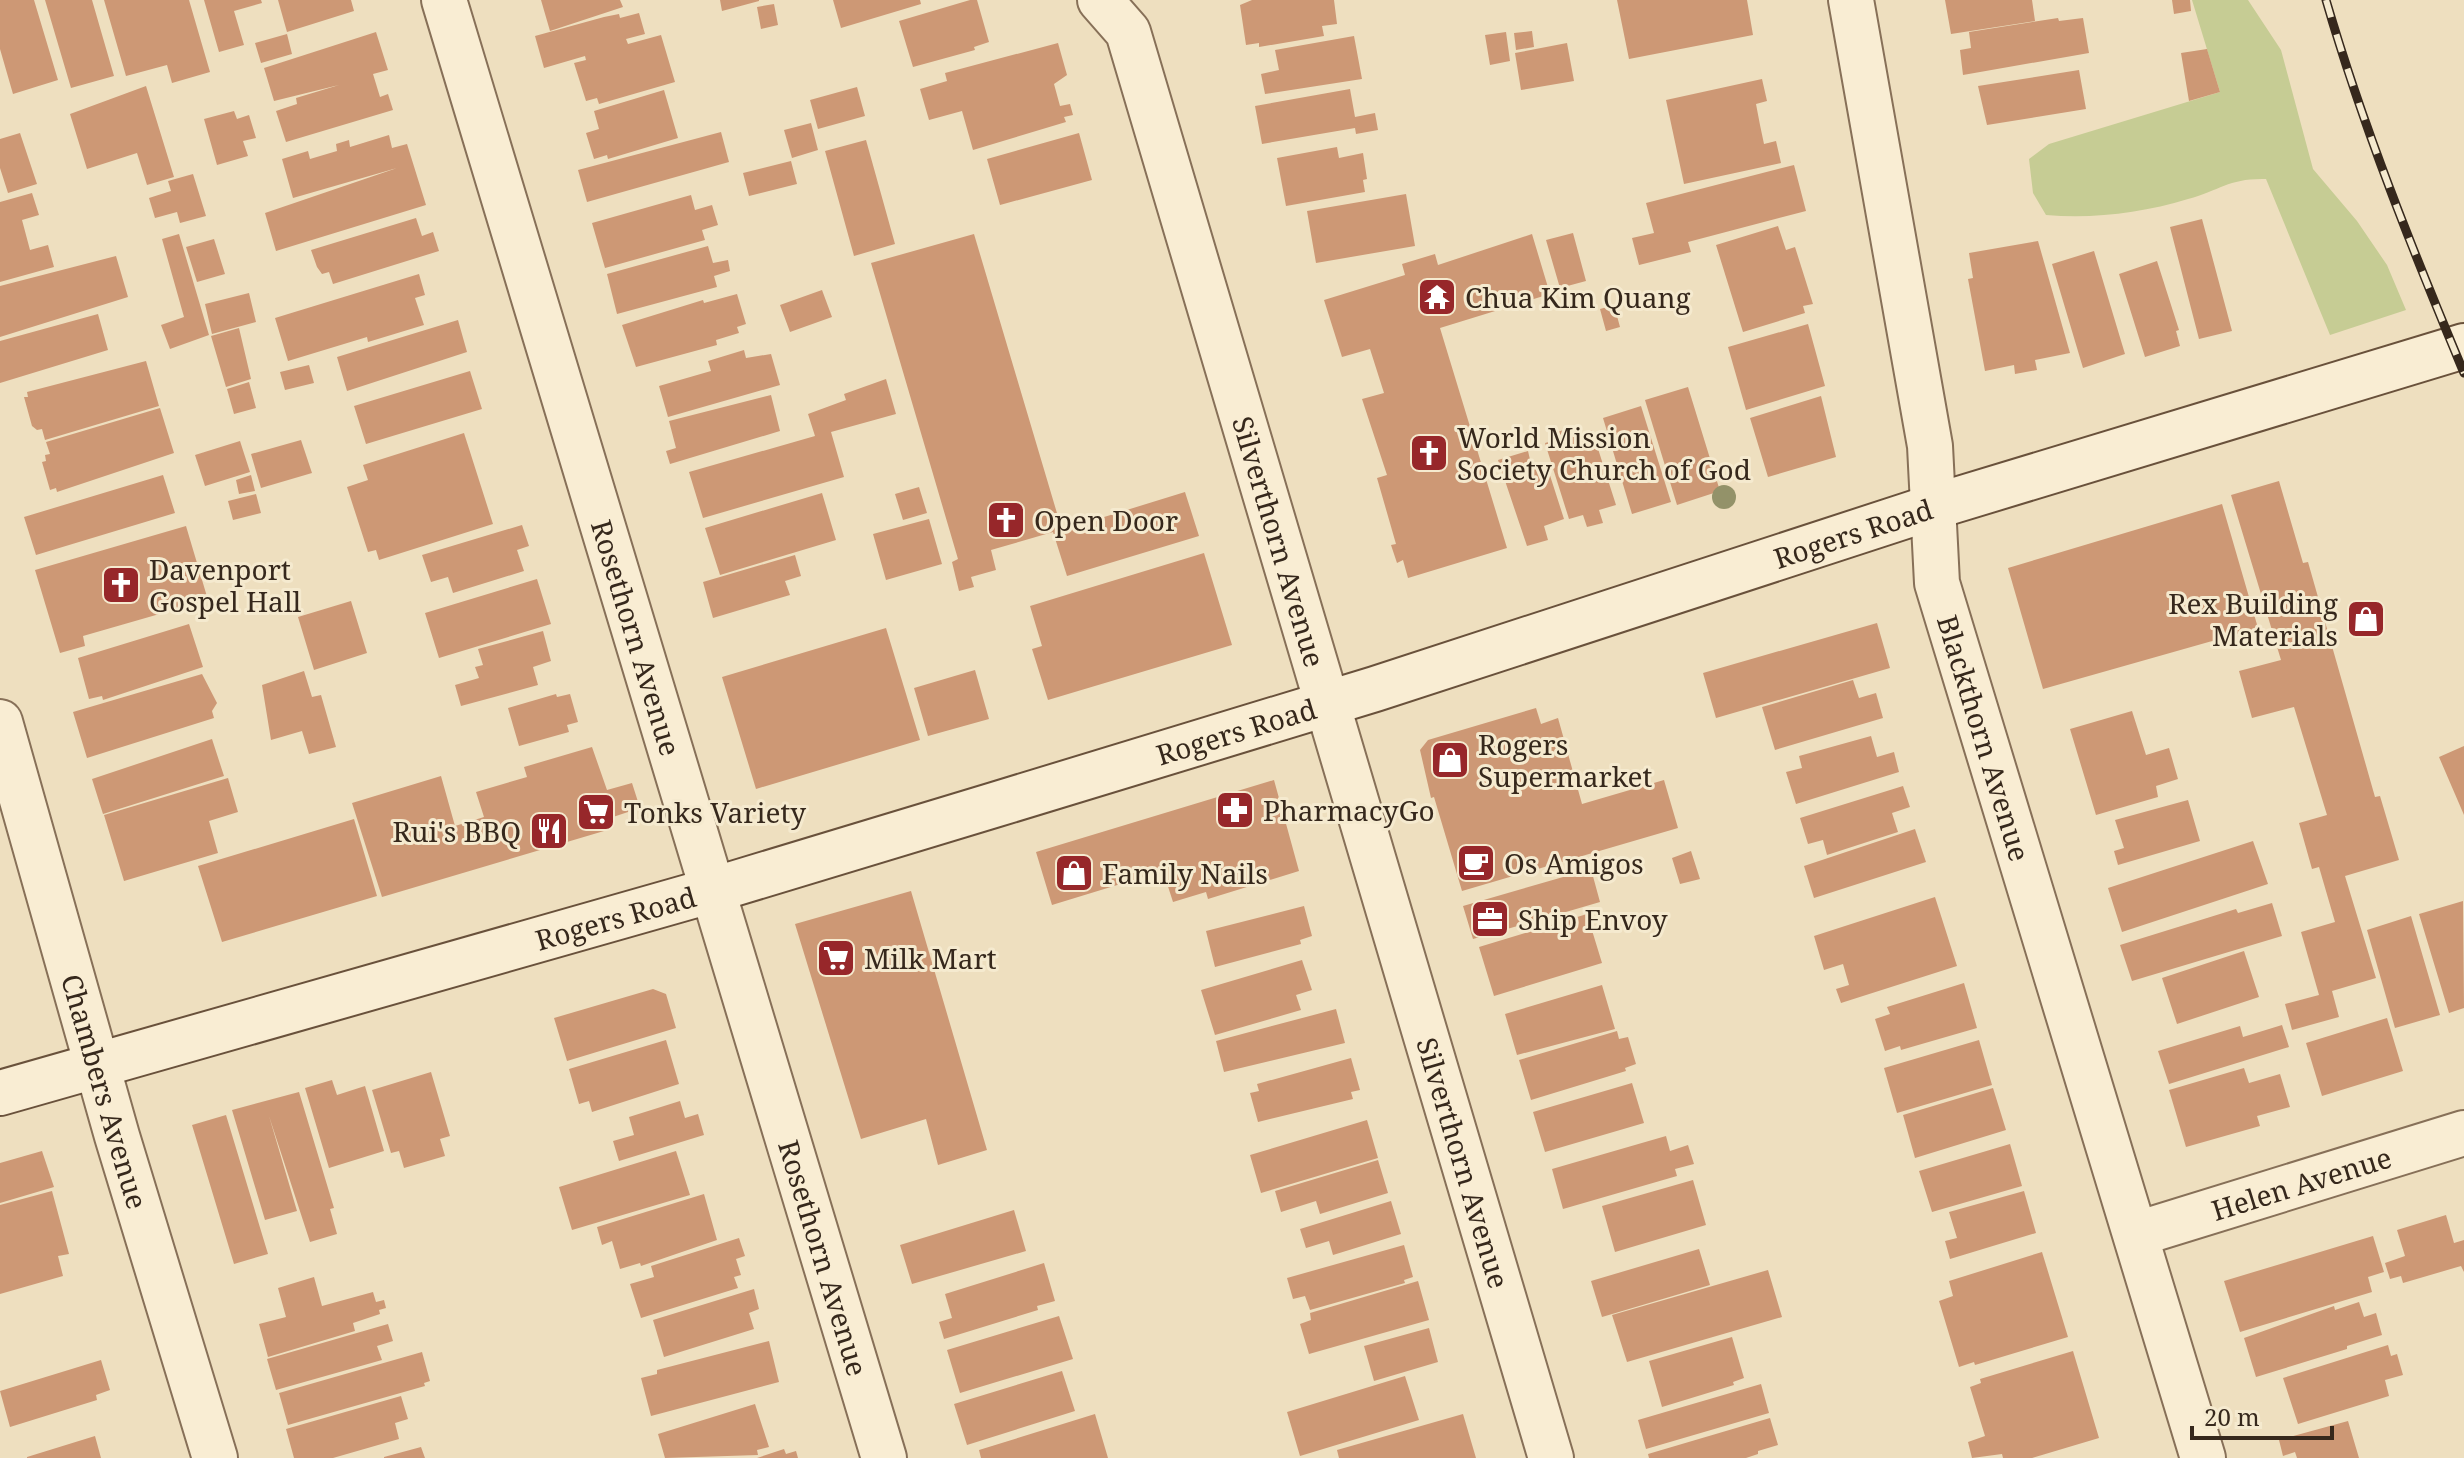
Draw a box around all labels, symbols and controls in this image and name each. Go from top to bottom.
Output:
temple icon: Chua Kim Quang [1416,276,1458,318]
place label: Chua Kim Quang [1465,278,1691,316]
street label: Silverthorn Avenue [1224,412,1334,671]
place label: World Mission Society Church of God [1457,418,1751,488]
church icon: World Mission Society Church of God [1408,432,1450,474]
street label: Rogers Road [1769,489,1937,577]
church icon: Open Door [985,499,1027,541]
place label: Open Door [1034,501,1178,539]
street label: Rosethorn Avenue [583,515,690,760]
place label: Davenport Gospel Hall [149,550,302,620]
church icon: Davenport Gospel Hall [100,564,142,606]
place label: Rex Building Materials [2168,584,2338,654]
shop icon: Rex Building Materials [2345,598,2387,640]
street label: Blackthorn Avenue [1929,610,2039,866]
street label: Rogers Road [1152,689,1321,774]
place label: Rogers Supermarket [1478,725,1653,795]
shop icon: Rogers Supermarket [1429,739,1471,781]
pharmacy icon: PharmacyGo [1214,789,1256,831]
supermarket icon: Tonks Variety [575,791,617,833]
place label: PharmacyGo [1263,791,1435,829]
place label: Tonks Variety [624,793,806,831]
restaurant icon: Rui's BBQ [528,810,570,852]
place label: Rui's BBQ [392,812,521,850]
cafe icon: Os Amigos [1455,842,1497,884]
place label: Os Amigos [1504,844,1644,882]
shop icon: Family Nails [1053,852,1095,894]
place label: Family Nails [1102,854,1268,892]
street label: Rogers Road [531,877,700,959]
office icon: Ship Envoy [1469,898,1511,940]
place label: Ship Envoy [1518,900,1668,938]
supermarket icon: Milk Mart [815,937,857,979]
place label: Milk Mart [864,939,997,977]
street label: Chambers Avenue [53,970,157,1213]
street label: Silverthorn Avenue [1408,1033,1519,1293]
street label: Rosethorn Avenue [770,1135,877,1381]
street label: Helen Avenue [2207,1138,2396,1229]
scale bar [2192,1390,2332,1440]
text: 20 m [2204,1400,2260,1433]

